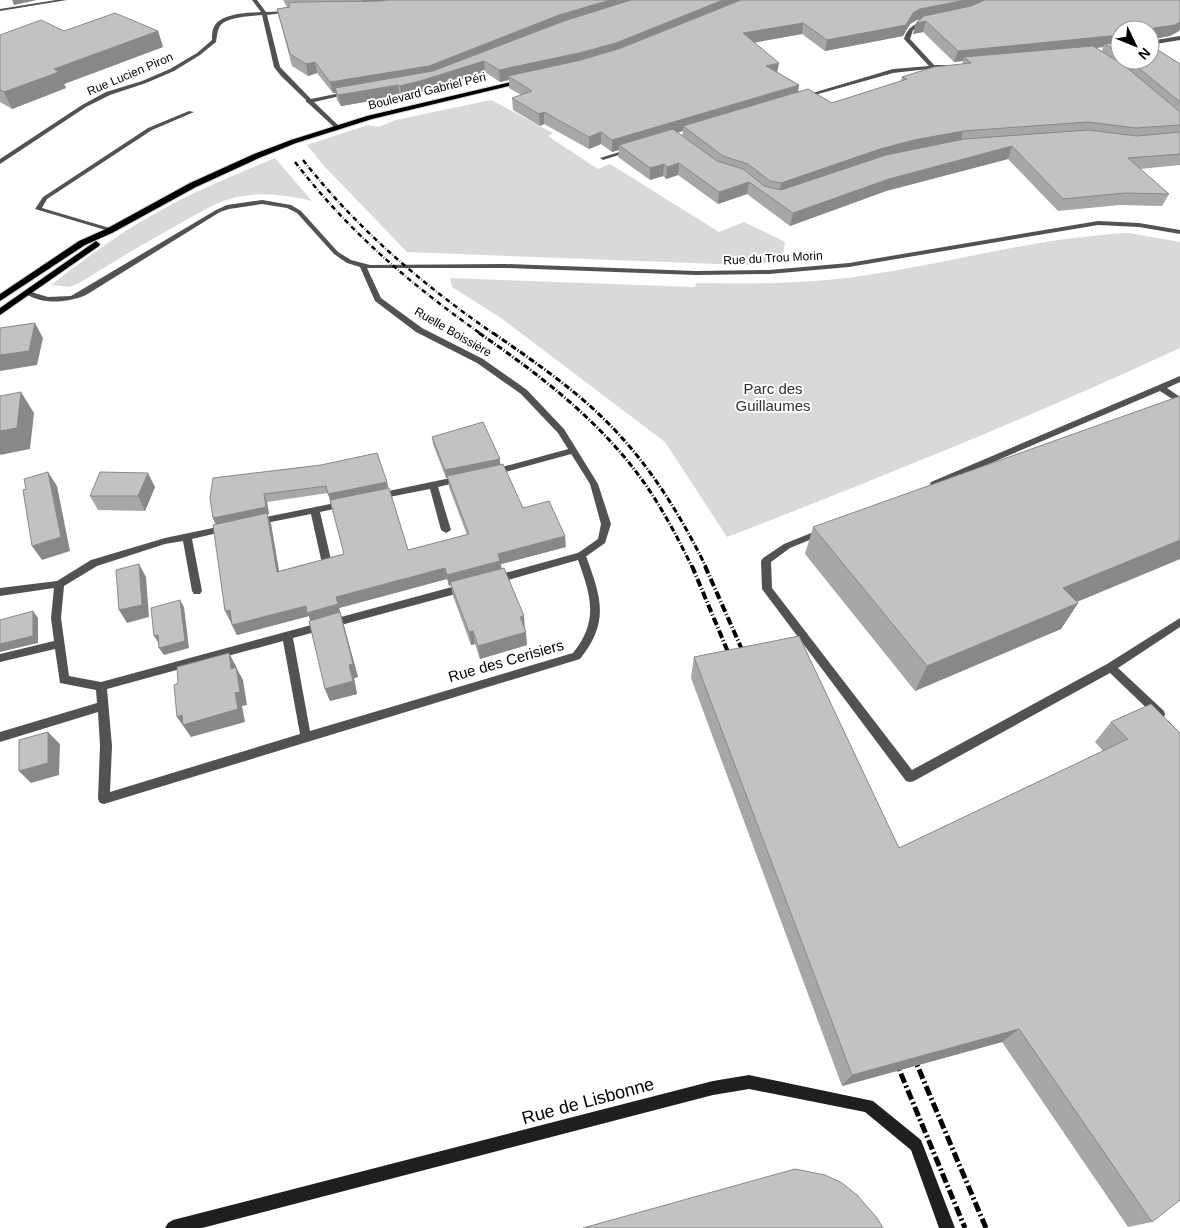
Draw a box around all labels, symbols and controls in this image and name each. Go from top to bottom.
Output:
north arrow [1110,20,1160,70]
text: N [1135,45,1154,63]
street label: Rue Lucien Piron [85,50,175,98]
street label: Boulevard Gabriel Péri [367,70,487,112]
street label: Rue du Trou Morin [723,248,823,268]
street label: Ruelle Boissière [412,304,494,360]
park label: Parc des Guillaumes [735,380,811,414]
street label: Rue des Cerisiers [446,636,566,685]
street label: Rue de Lisbonne [520,1074,656,1128]

